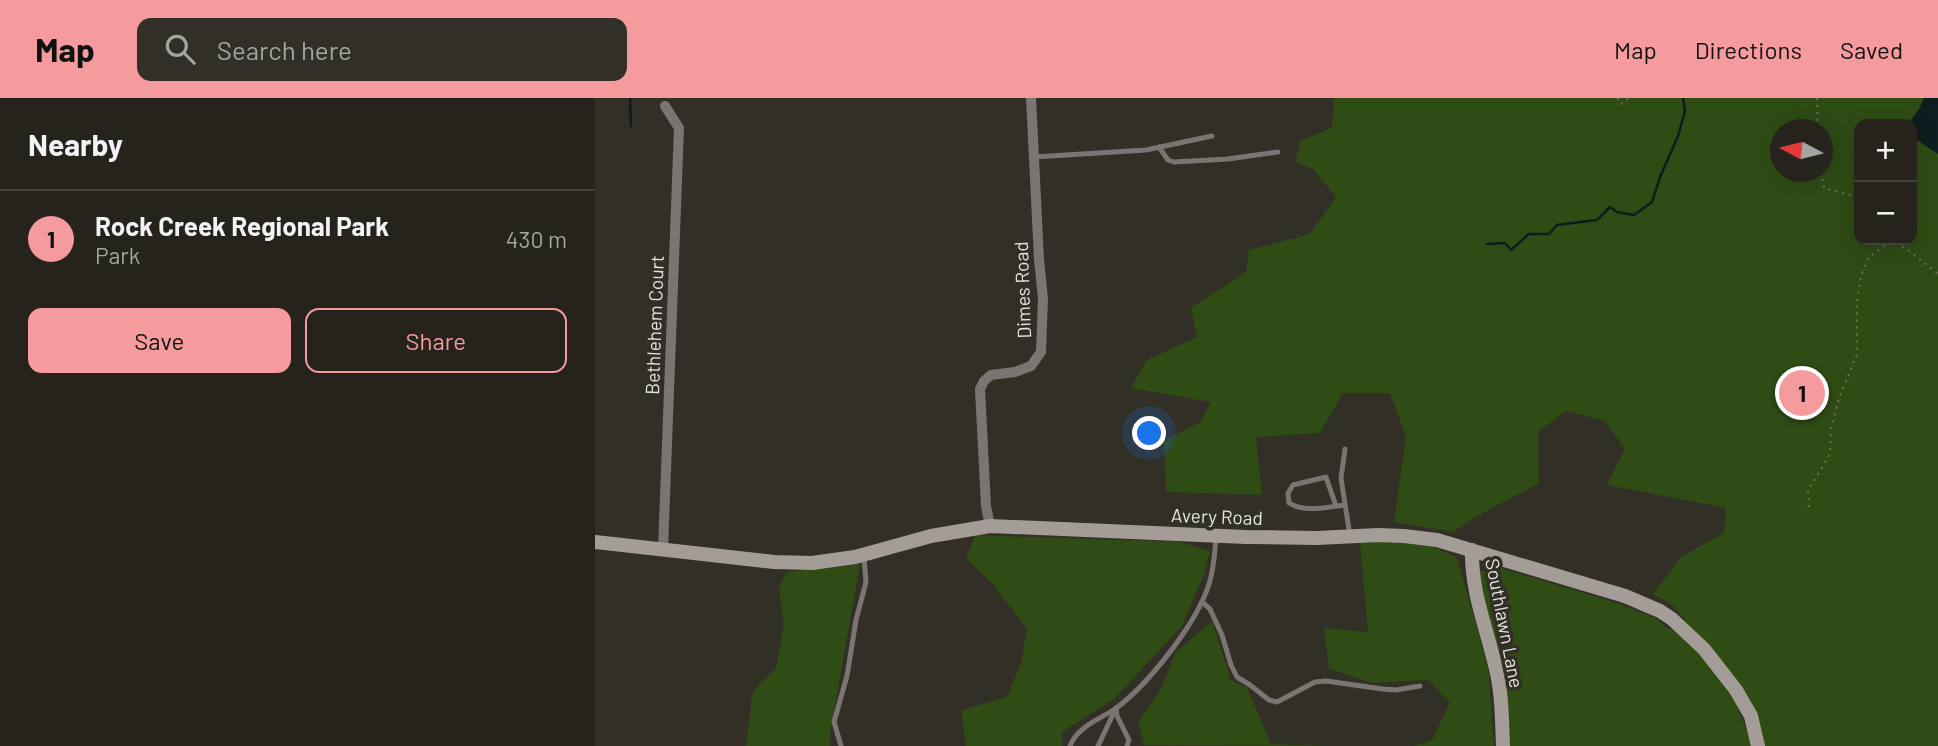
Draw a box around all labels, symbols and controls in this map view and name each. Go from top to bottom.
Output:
search box [137,18,627,81]
text: Map [35,29,95,69]
icon: search [161,30,199,68]
text: Search here [217,34,352,65]
text: Map [1614,35,1657,64]
text: Directions [1695,35,1802,64]
text: Saved [1840,35,1903,64]
north arrow [1770,119,1833,182]
map controls [1854,119,1917,245]
button: + [1854,119,1917,182]
text: Nearby [28,126,123,162]
button: − [1854,182,1917,245]
text: Rock Creek Regional Park [95,210,389,241]
text: 1 [47,225,55,253]
text: 430 m [506,225,567,253]
text: Park [95,241,140,269]
street label: Dimes Road [1009,241,1035,339]
street label: Bethlehem Court [640,255,668,395]
button: Save [28,308,291,373]
button: Share [305,308,567,373]
pin: 1 [1779,367,1825,419]
your location [1132,416,1166,450]
street label: Avery Road [1171,503,1263,529]
street label: Southlawn Lane [1481,556,1529,690]

